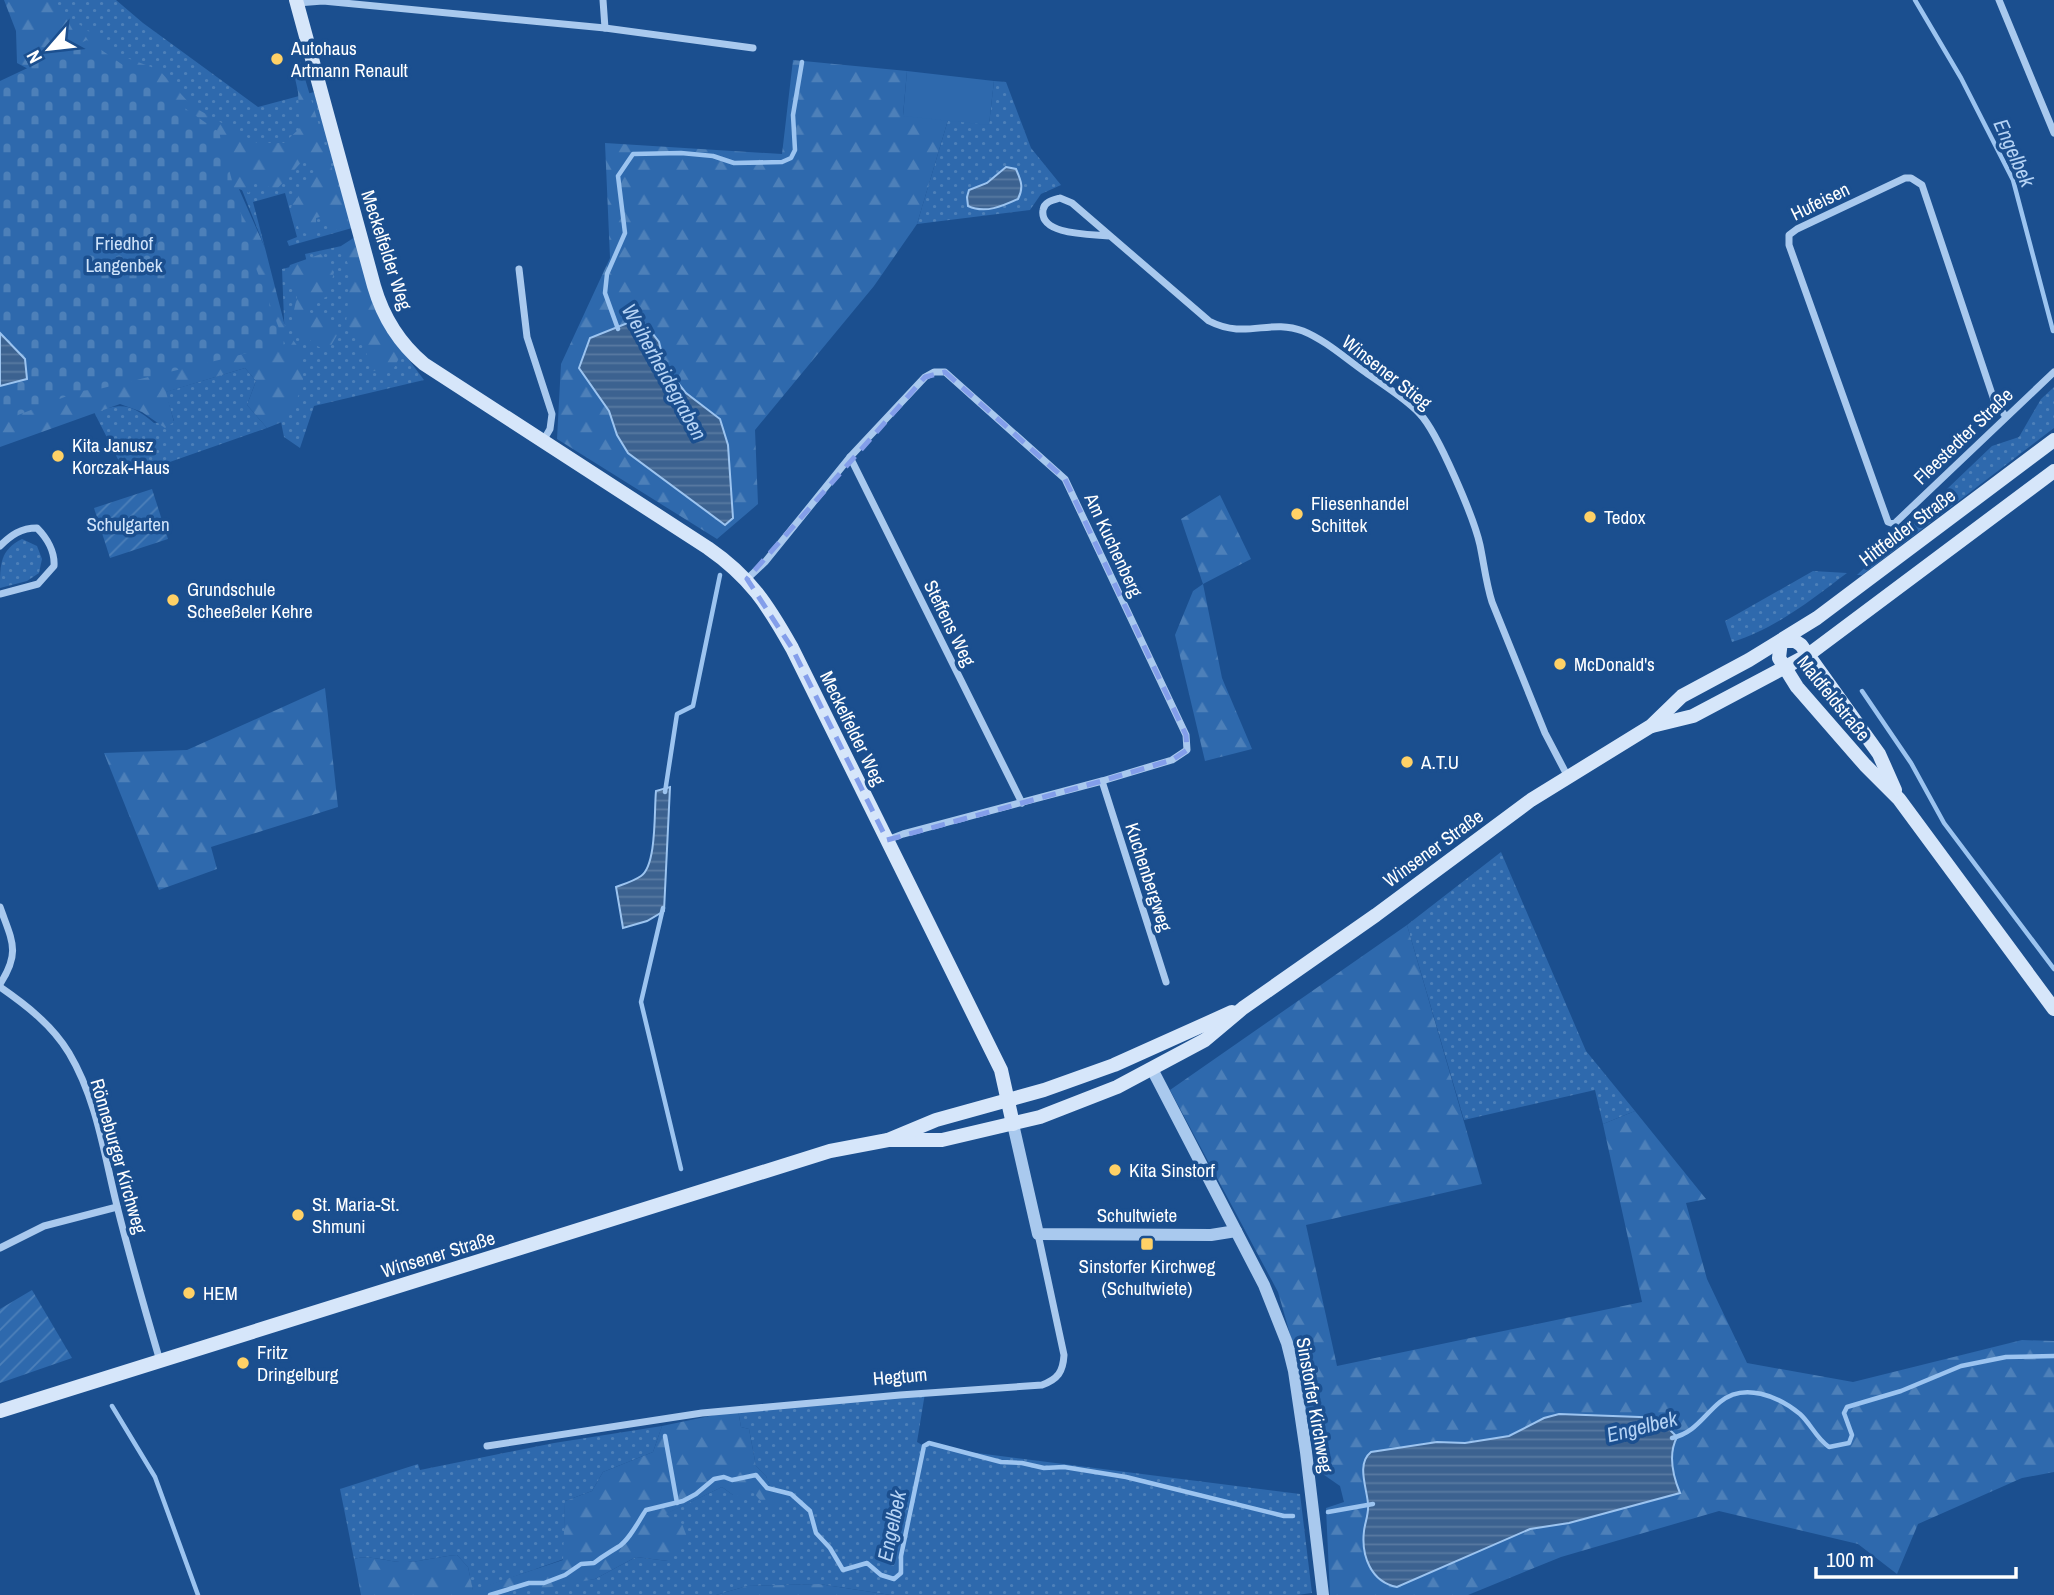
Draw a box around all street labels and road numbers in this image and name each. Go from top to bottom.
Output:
street label: Hufeisen [1786,176,1854,226]
street label: Meckelfelder Weg [355,187,419,313]
street label: Winsener Stieg [1337,329,1438,416]
street label: Fleestedter Straße [1908,382,2018,490]
street label: Hittfelder Straße [1854,482,1960,572]
street label: Am Kuchenberg [1078,488,1150,601]
street label: Steffens Weg [918,576,982,671]
street label: Maldfeldstraße [1791,650,1877,746]
street label: Meckelfelder Weg [814,666,892,790]
street label: Winsener Straße [1378,803,1488,893]
street label: Kuchenbergweg [1119,819,1179,935]
street label: Rönneburger Kirchweg [84,1075,154,1237]
street label: Schultwiete [1097,1202,1177,1228]
street label: Winsener Straße [378,1224,498,1284]
street label: Sinstorfer Kirchweg [1290,1335,1340,1475]
street label: Hegtum [872,1361,928,1391]

